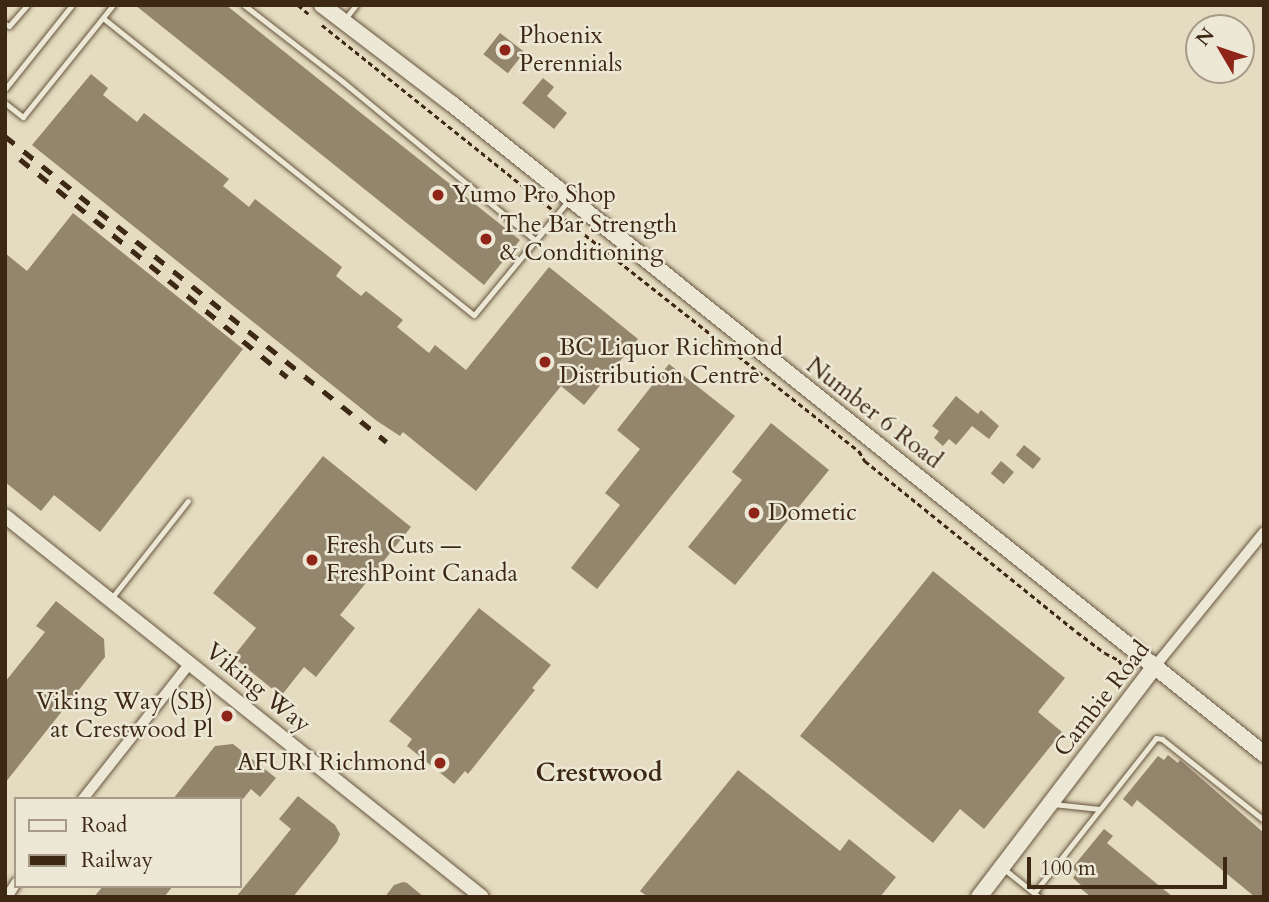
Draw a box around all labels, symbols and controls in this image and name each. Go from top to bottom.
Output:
north arrow [1185,14,1255,84]
place label: Phoenix Perennials [519,22,622,78]
text: N [1190,22,1221,52]
marker: Phoenix Perennials [497,42,513,58]
place label: Yumo Pro Shop [452,181,616,209]
marker: Yumo Pro Shop [430,187,446,203]
place label: The Bar Strength & Conditioning [500,211,677,267]
marker: The Bar Strength & Conditioning [478,231,494,247]
place label: BC Liquor Richmond Distribution Centre [559,334,783,390]
street label: Number 6 Road [800,351,948,475]
marker: BC Liquor Richmond Distribution Centre [537,354,553,370]
place label: Dometic [768,499,857,527]
marker: Dometic [746,505,762,521]
place label: Fresh Cuts — FreshPoint Canada [326,532,518,588]
marker: Fresh Cuts — FreshPoint Canada [304,552,320,568]
street label: Cambie Road [1048,635,1156,763]
street label: Viking Way [200,637,316,739]
place label: Viking Way (SB) at Crestwood Pl [36,688,213,744]
marker: Viking Way (SB) at Crestwood Pl [219,708,235,724]
place label: AFURI Richmond [237,749,426,777]
marker: AFURI Richmond [432,755,448,771]
district label: Crestwood [536,757,662,789]
legend [14,797,242,888]
text: Road [81,811,127,840]
scale bar [1031,842,1230,886]
text: Railway [81,846,153,875]
text: 100 m [1040,854,1096,883]

